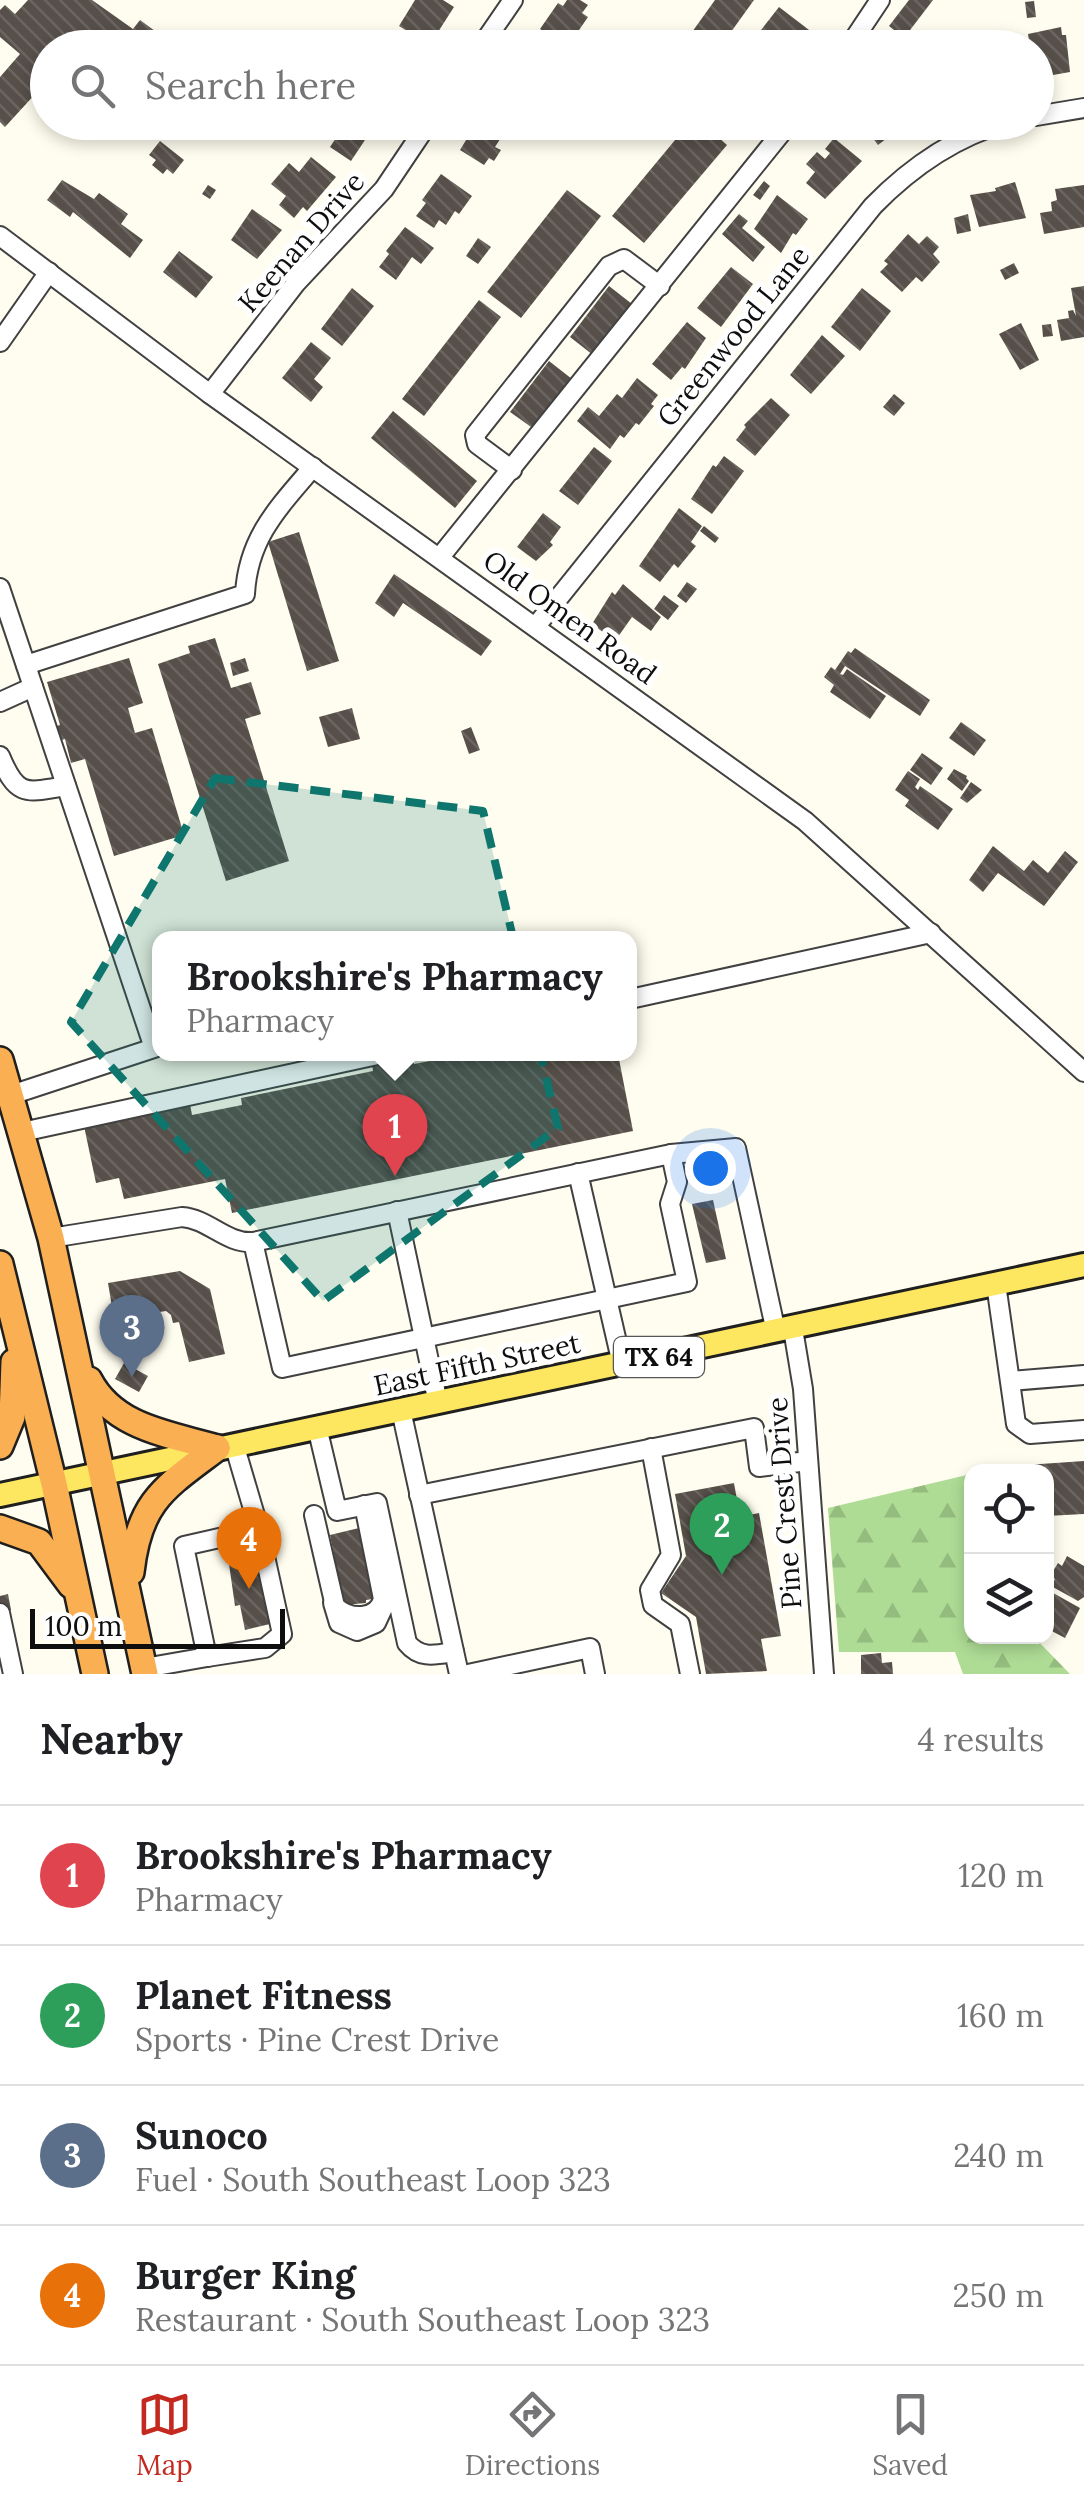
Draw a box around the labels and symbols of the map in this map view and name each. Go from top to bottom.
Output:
street label: Keenan Drive [230,164,372,320]
street label: Greenwood Lane [649,238,817,434]
street label: Old Omen Road [476,542,664,692]
pin: 1 [362,1094,428,1176]
your location [685,1143,736,1194]
pin: 3 [100,1294,164,1377]
street label: East Fifth Street [370,1325,584,1403]
road number: TX 64 [614,1337,704,1377]
street label: Pine Crest Drive [759,1396,809,1610]
pin: 2 [690,1492,754,1575]
pin: 4 [216,1506,282,1589]
scale bar [30,1604,285,1648]

